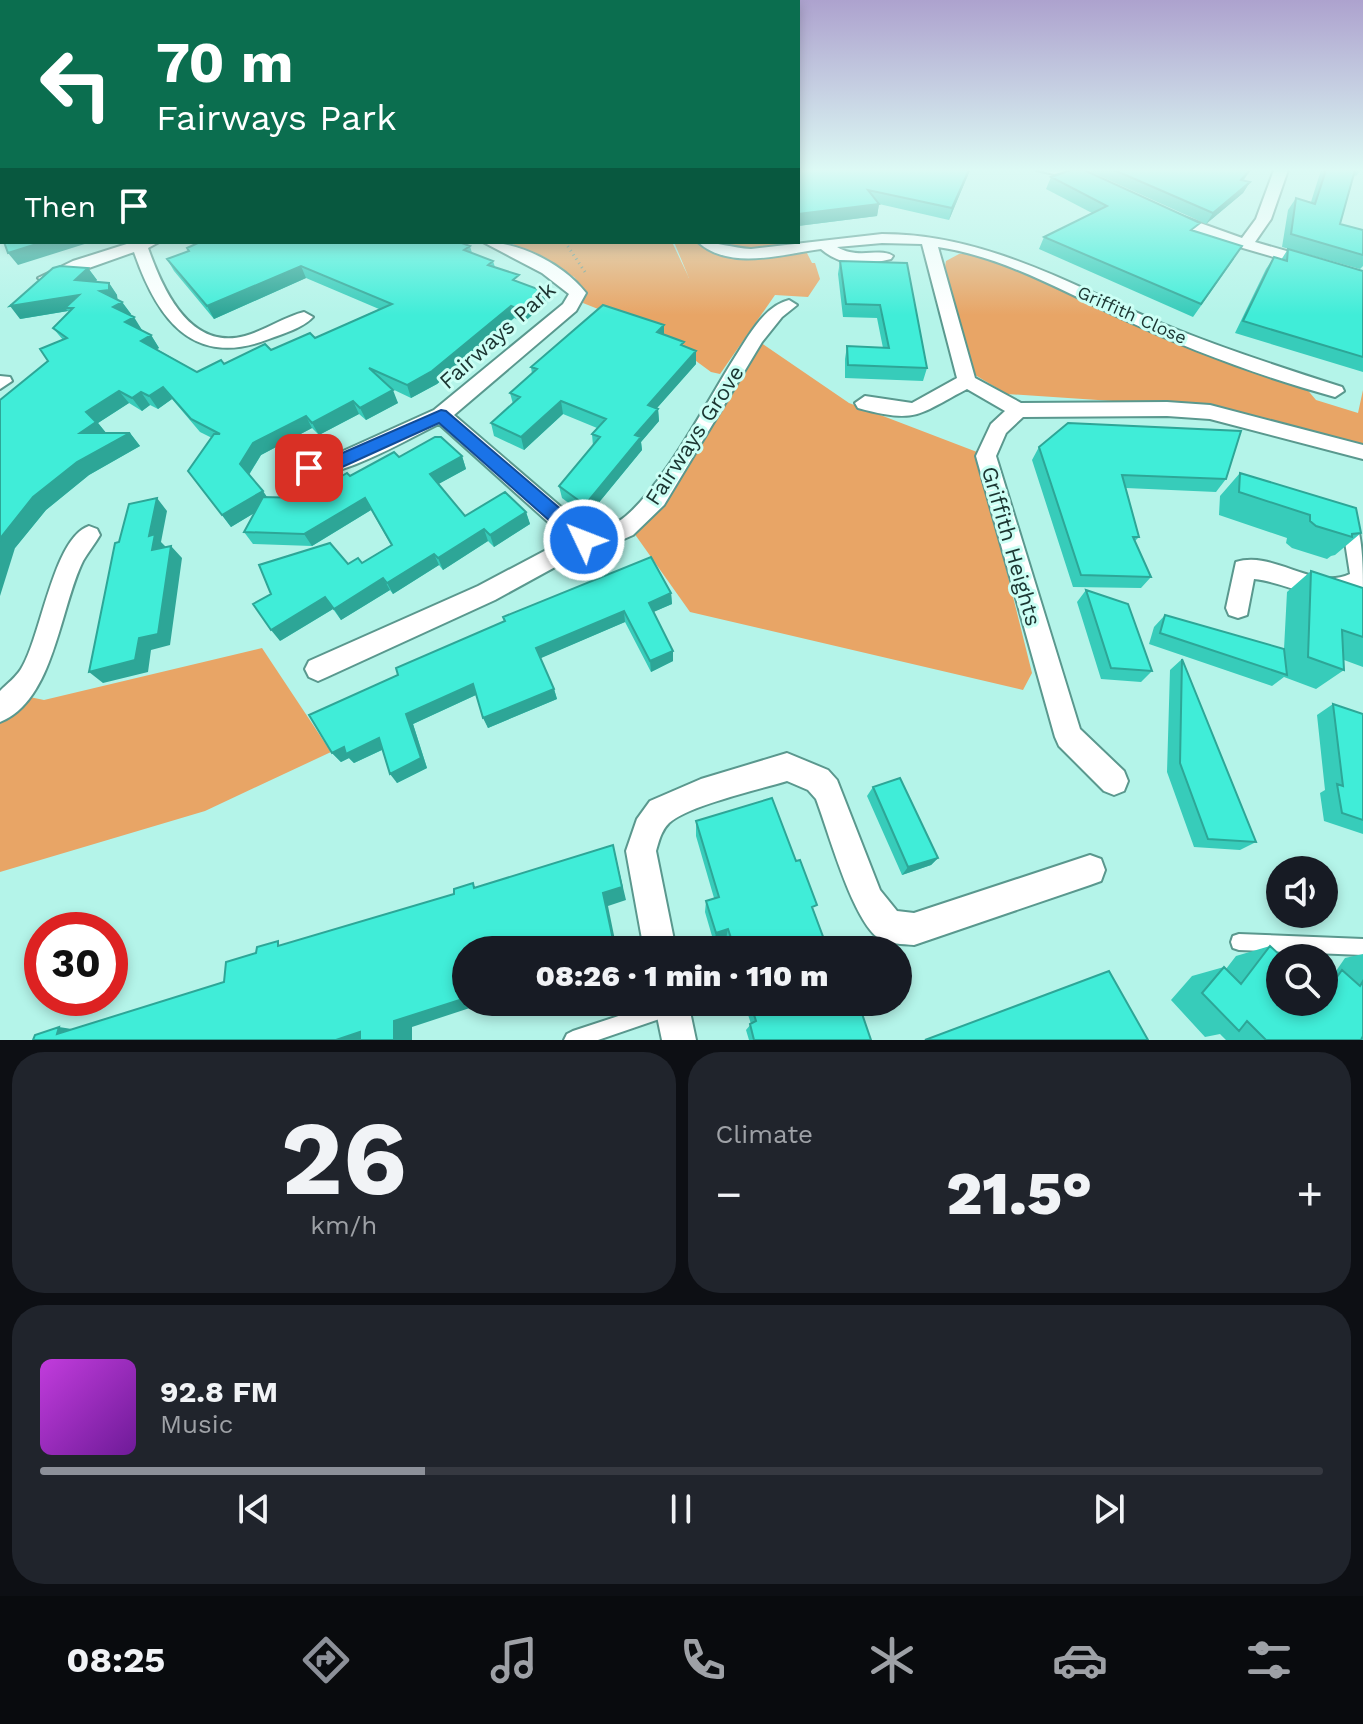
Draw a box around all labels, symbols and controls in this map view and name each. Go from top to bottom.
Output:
text: 70 m [156,30,293,96]
icon: left [24,32,128,136]
text: Fairways Park [156,97,397,139]
icon: arrive [112,184,156,228]
text: Then [24,189,96,224]
street label: Fairways Park [434,277,560,394]
street label: Griffith Close [1074,281,1190,348]
street label: Fairways Grove [640,361,749,510]
pin [275,434,343,502]
icon: arrive [287,446,331,490]
street label: Griffith Heights [977,464,1046,629]
position arrow [542,498,626,582]
map controls [1266,856,1338,1016]
button: sound [1266,856,1338,928]
speed limit sign: 30 [24,912,128,1016]
button: search [1266,944,1338,1016]
text: 08:26 · 1 min · 110 m [536,958,828,993]
text: 26 [281,1097,407,1219]
text: Climate [716,1119,813,1149]
text: 21.5° [946,1158,1092,1229]
text: − [716,1168,742,1220]
text: + [1296,1168,1323,1220]
text: km/h [310,1210,377,1240]
text: 92.8 FM [160,1374,278,1409]
text: Music [160,1409,233,1439]
icon: previous [232,1487,276,1531]
icon: pause [659,1487,703,1531]
icon: next [1087,1487,1131,1531]
icon: directions [298,1632,354,1688]
icon: music [486,1632,542,1688]
icon: phone [675,1632,731,1688]
icon: climate [864,1632,920,1688]
icon: car [1052,1632,1108,1688]
icon: filters [1241,1632,1297,1688]
text: 08:25 [66,1639,165,1681]

